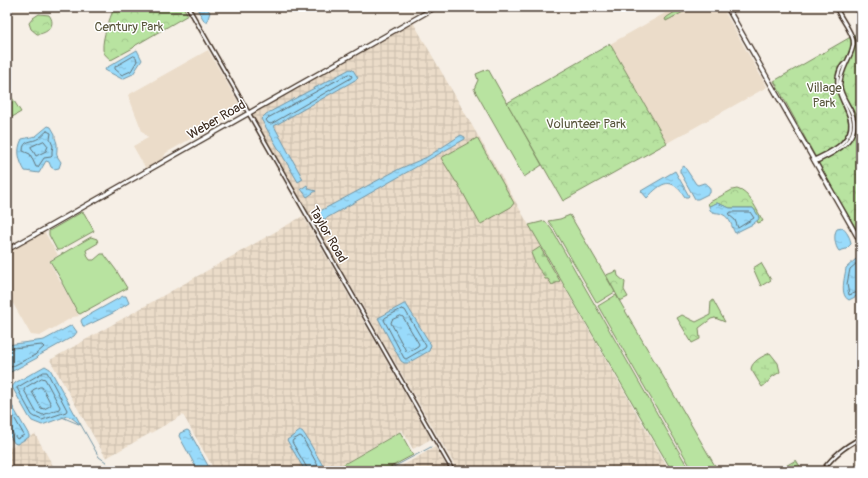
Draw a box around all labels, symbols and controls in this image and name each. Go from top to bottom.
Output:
park label: Century Park [95,19,164,35]
park label: Village Park [806,80,842,111]
street label: Weber Road [184,97,249,143]
park label: Volunteer Park [546,116,627,132]
street label: Taylor Road [306,203,351,266]

